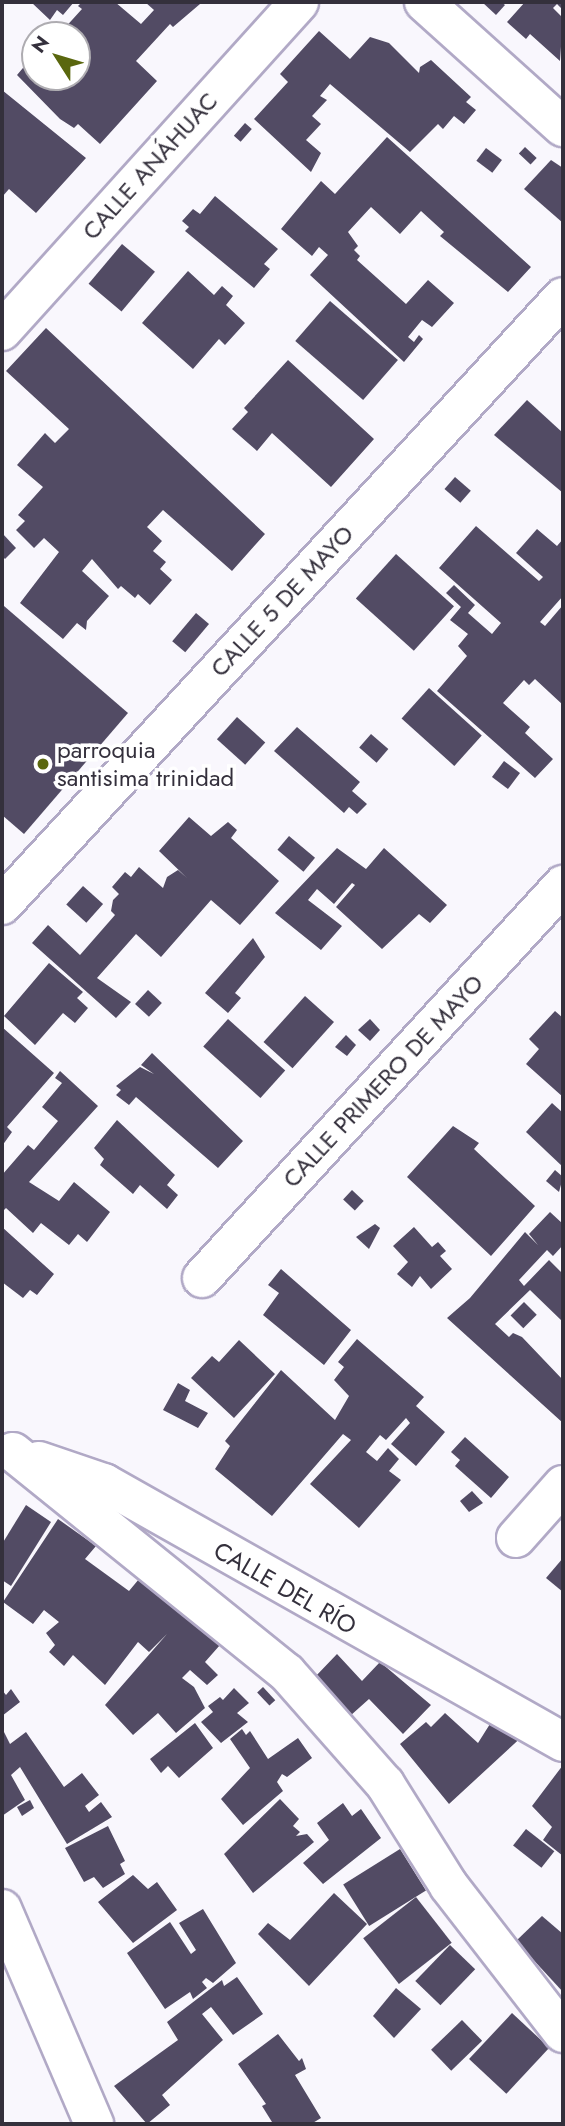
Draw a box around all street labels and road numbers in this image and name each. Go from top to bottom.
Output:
street label: CALLE ANÁHUAC [76,87,224,245]
street label: CALLE 5 DE MAYO [205,519,359,683]
street label: CALLE PRIMERO DE MAYO [277,969,489,1193]
street label: CALLE DEL RÍO [209,1536,361,1640]

